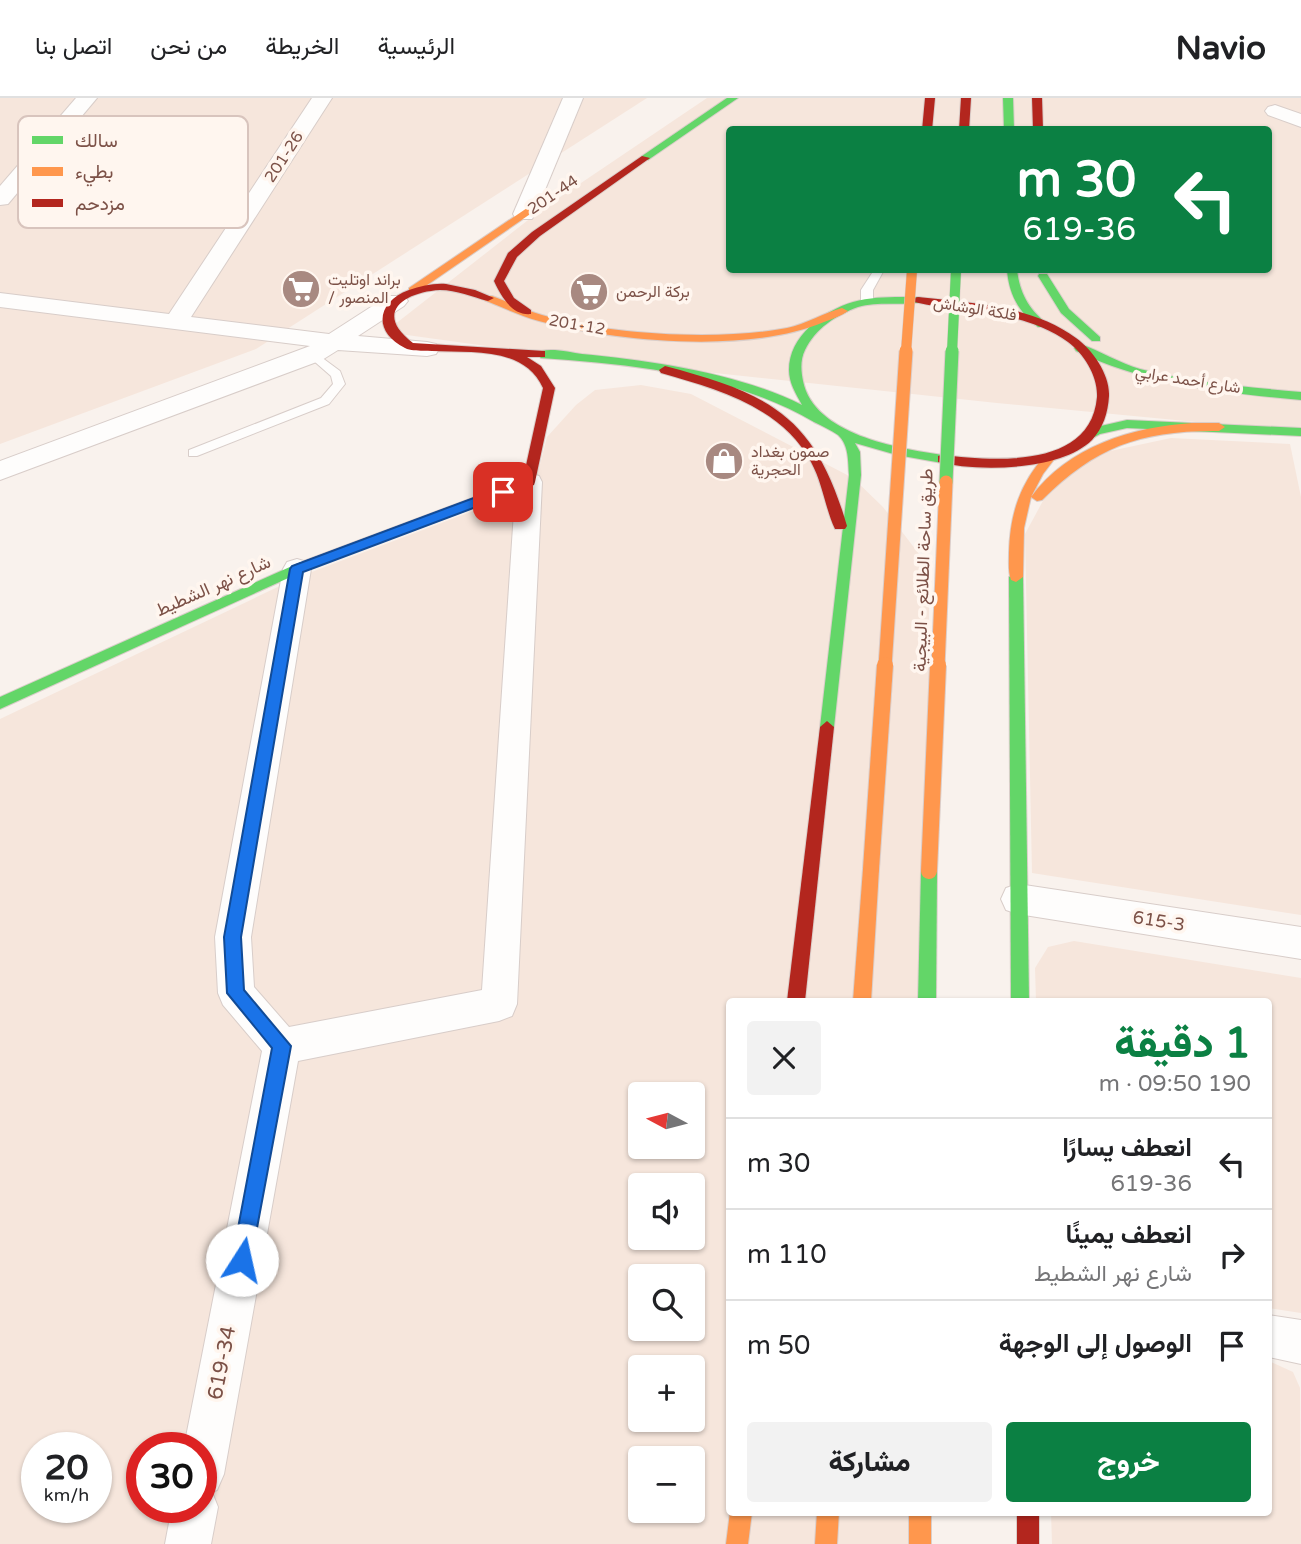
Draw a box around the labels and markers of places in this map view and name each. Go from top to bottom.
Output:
supermarket icon: براند اوتليت / المنصور [280,268,322,310]
place label: براند اوتليت / المنصور [328,270,401,308]
supermarket icon: بركة الرحمن [568,271,610,313]
place label: بركة الرحمن [616,282,690,302]
shop icon: صمون بغداد الحجرية [703,440,745,482]
place label: صمون بغداد الحجرية [751,442,829,480]
pin [473,462,533,522]

